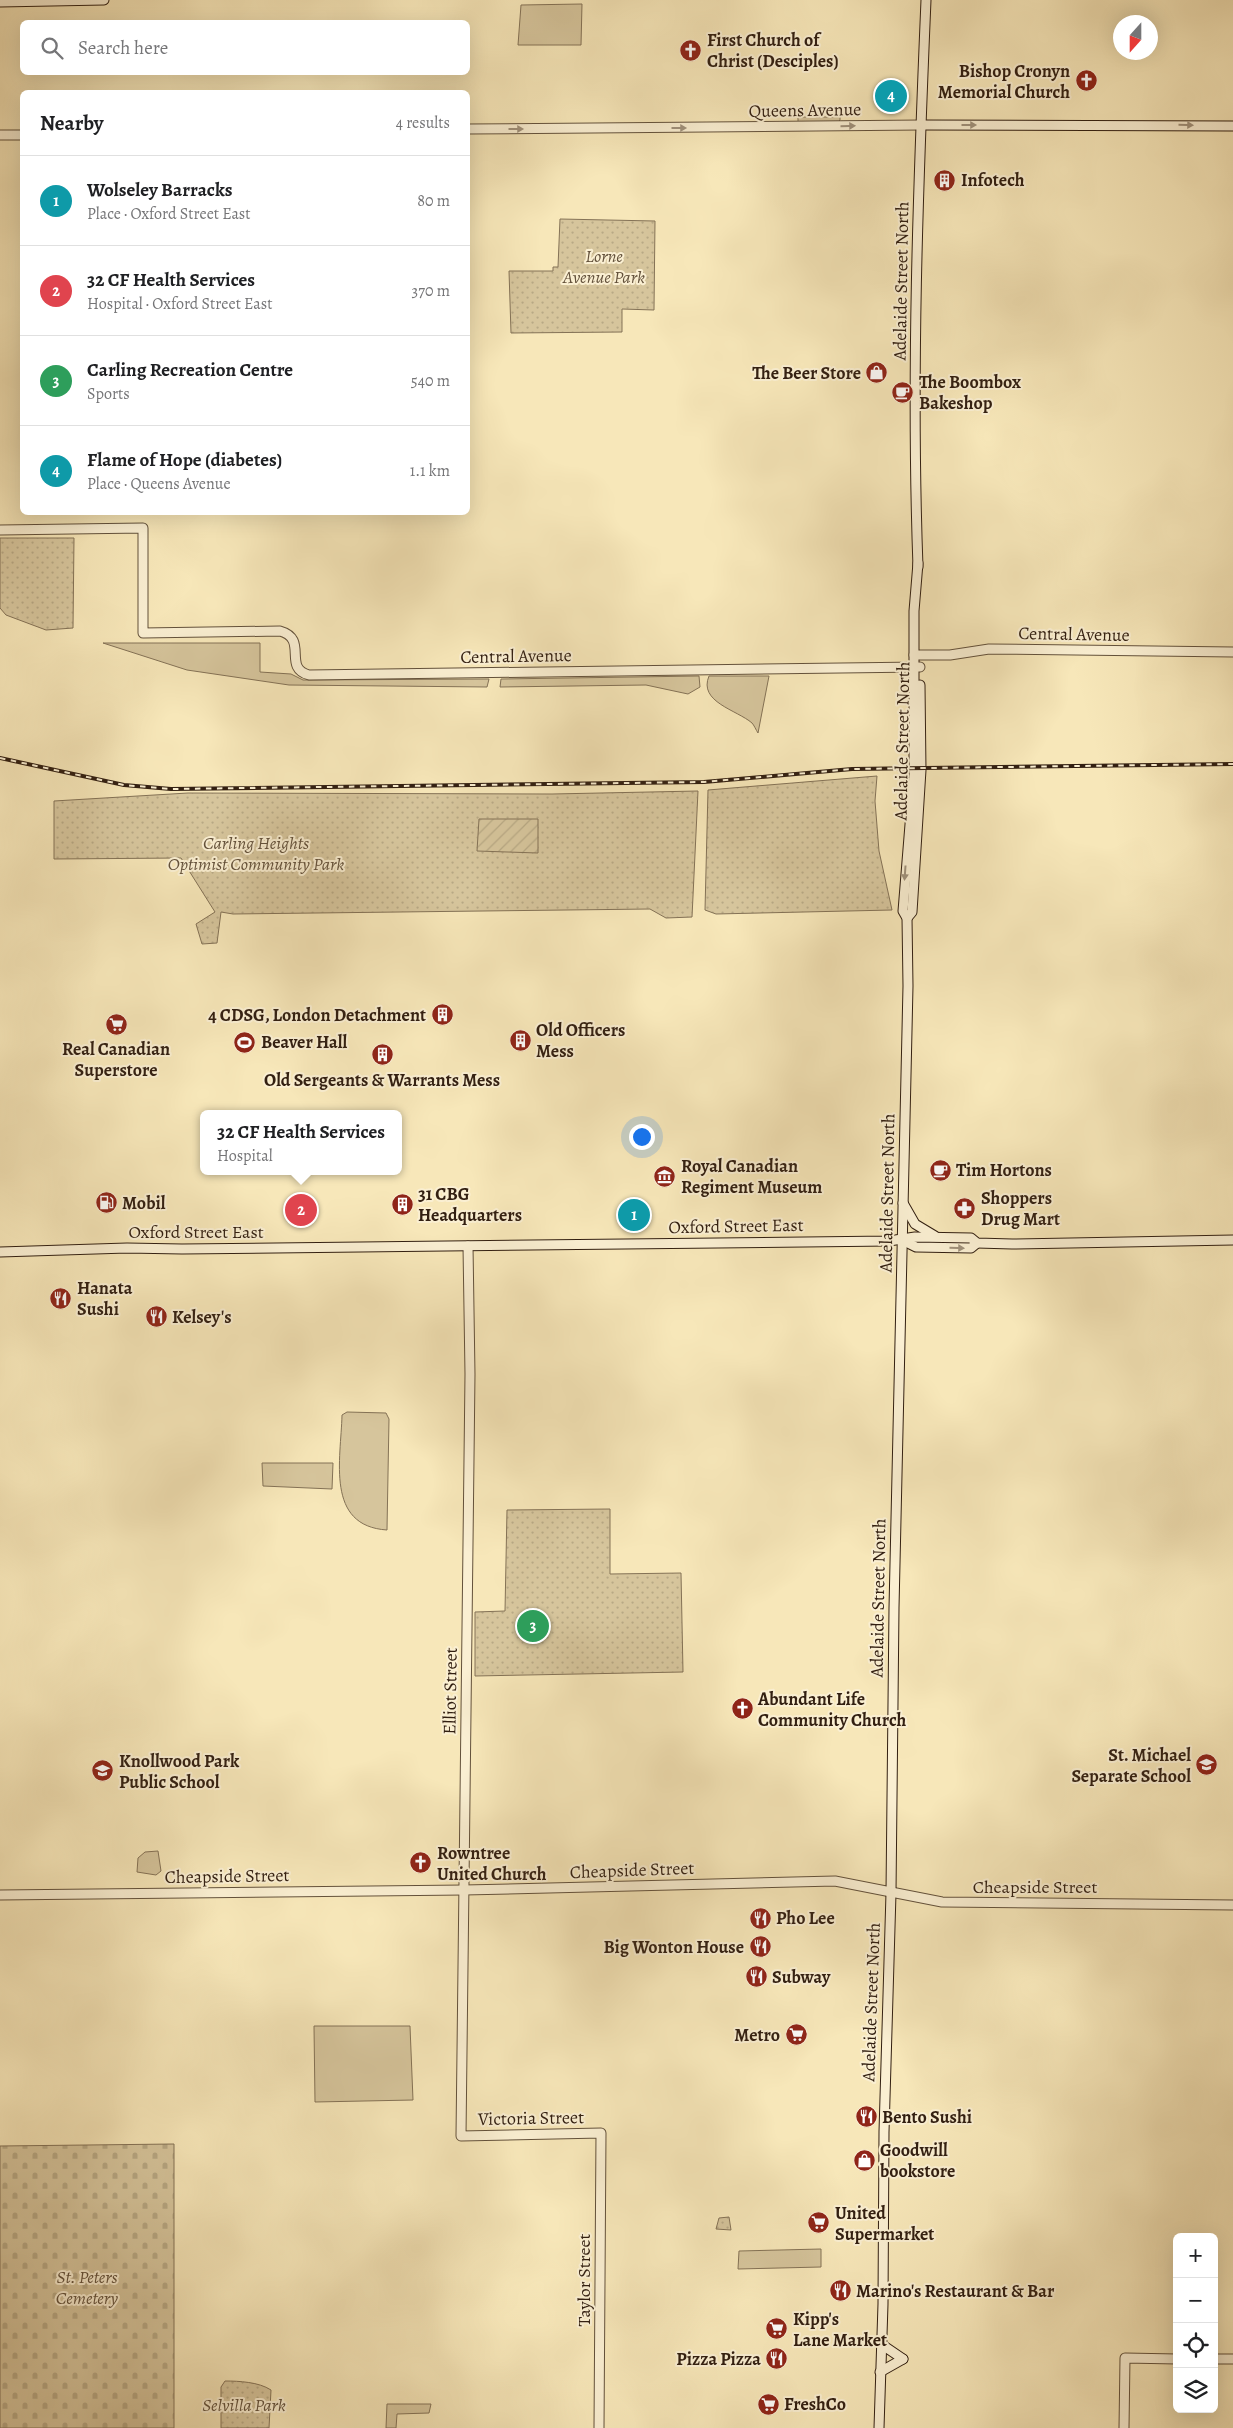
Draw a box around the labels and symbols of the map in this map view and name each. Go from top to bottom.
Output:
north arrow [1113,15,1158,60]
place label: First Church of Christ (Desciples) [707,28,839,73]
church icon: First Church of Christ (Desciples) [679,38,703,62]
place label: Bishop Cronyn Memorial Church [938,59,1070,104]
church icon: Bishop Cronyn Memorial Church [1074,69,1098,93]
pin: 4 [875,77,907,115]
street label: Queens Avenue [748,97,862,123]
one-way arrow [962,121,978,129]
one-way arrow [1178,121,1194,129]
one-way arrow [840,122,856,130]
one-way arrow [508,124,524,132]
one-way arrow [671,124,687,132]
building icon: Infotech [933,168,957,192]
place label: Infotech [961,168,1025,192]
street label: Adelaide Street North [888,201,914,362]
park label: Lorne Avenue Park [562,244,645,289]
place label: The Beer Store [752,361,861,385]
shop icon: The Beer Store [865,361,889,385]
place label: The Boombox Bakeshop [919,370,1021,415]
cafe icon: The Boombox Bakeshop [891,380,915,404]
street label: Central Avenue [1018,621,1130,647]
street label: Central Avenue [460,643,572,669]
street label: Adelaide Street North [889,661,915,822]
park label: Carling Heights Optimist Community Park [168,831,344,876]
one-way arrow [901,866,909,882]
place label: 4 CDSG, London Detachment [208,1003,426,1027]
building icon: 4 CDSG, London Detachment [430,1003,454,1027]
supermarket icon: Real Canadian Superstore [104,1012,128,1036]
place label: Old Officers Mess [536,1018,625,1063]
building icon: Old Officers Mess [508,1028,532,1052]
sports icon: Beaver Hall [233,1030,257,1054]
place label: Beaver Hall [261,1030,348,1054]
place label: Real Canadian Superstore [62,1037,170,1082]
building icon: Old Sergeants & Warrants Mess [370,1043,394,1067]
place label: Old Sergeants & Warrants Mess [264,1068,500,1092]
street label: Adelaide Street North [874,1113,900,1274]
your location [629,1124,655,1150]
place label: Royal Canadian Regiment Museum [681,1154,822,1199]
cafe icon: Tim Hortons [928,1158,952,1182]
place label: Tim Hortons [956,1158,1052,1182]
museum icon: Royal Canadian Regiment Museum [653,1164,677,1188]
place label: 31 CBG Headquarters [418,1182,522,1227]
place label: Shoppers Drug Mart [981,1186,1060,1231]
fuel station icon: Mobil [94,1191,118,1215]
place label: Mobil [122,1191,166,1215]
pin: 2 [285,1191,317,1229]
building icon: 31 CBG Headquarters [390,1192,414,1216]
pin: 1 [618,1196,650,1234]
pharmacy icon: Shoppers Drug Mart [953,1196,977,1220]
street label: Oxford Street East [668,1213,804,1239]
street label: Oxford Street East [128,1220,264,1244]
one-way arrow [949,1244,965,1252]
place label: Hanata Sushi [77,1276,133,1321]
restaurant icon: Hanata Sushi [49,1286,73,1310]
restaurant icon: Kelsey's [144,1305,168,1329]
place label: Kelsey's [172,1305,232,1329]
street label: Adelaide Street North [865,1518,891,1679]
pin: 3 [517,1607,549,1645]
street label: Elliot Street [437,1647,463,1735]
place label: Abundant Life Community Church [757,1687,907,1732]
church icon: Abundant Life Community Church [730,1697,754,1721]
place label: St. Michael Separate School [1071,1743,1191,1788]
place label: Knollwood Park Public School [119,1749,240,1794]
school or university icon: St. Michael Separate School [1195,1753,1219,1777]
school or university icon: Knollwood Park Public School [91,1759,115,1783]
place label: Rowntree United Church [437,1841,547,1886]
church icon: Rowntree United Church [409,1851,433,1875]
street label: Cheapside Street [569,1856,695,1884]
street label: Cheapside Street [164,1863,290,1889]
street label: Cheapside Street [973,1875,1097,1899]
restaurant icon: Pho Lee [748,1906,772,1930]
place label: Pho Lee [776,1906,835,1930]
street label: Adelaide Street North [856,1922,886,2083]
place label: Big Wonton House [603,1935,744,1959]
restaurant icon: Big Wonton House [748,1935,772,1959]
restaurant icon: Subway [744,1965,768,1989]
place label: Subway [772,1965,831,1989]
place label: Metro [734,2023,780,2047]
supermarket icon: Metro [784,2023,808,2047]
street label: Victoria Street [477,2105,584,2131]
restaurant icon: Bento Sushi [854,2105,878,2129]
place label: Bento Sushi [882,2105,972,2129]
place label: Goodwill bookstore [879,2138,955,2183]
shop icon: Goodwill bookstore [852,2148,876,2172]
place label: United Supermarket [835,2201,934,2246]
supermarket icon: United Supermarket [807,2211,831,2235]
street label: Taylor Street [572,2233,596,2327]
park label: St. Peters Cemetery [56,2265,118,2310]
restaurant icon: Marino's Restaurant & Bar [828,2279,852,2303]
place label: Marino's Restaurant & Bar [856,2279,1055,2303]
place label: Kipp's Lane Market [793,2307,887,2352]
supermarket icon: Kipp's Lane Market [765,2317,789,2341]
place label: Pizza Pizza [676,2347,761,2371]
restaurant icon: Pizza Pizza [765,2347,789,2371]
supermarket icon: FreshCo [756,2392,780,2416]
place label: FreshCo [784,2392,846,2416]
park label: Selvilla Park [202,2393,286,2417]

